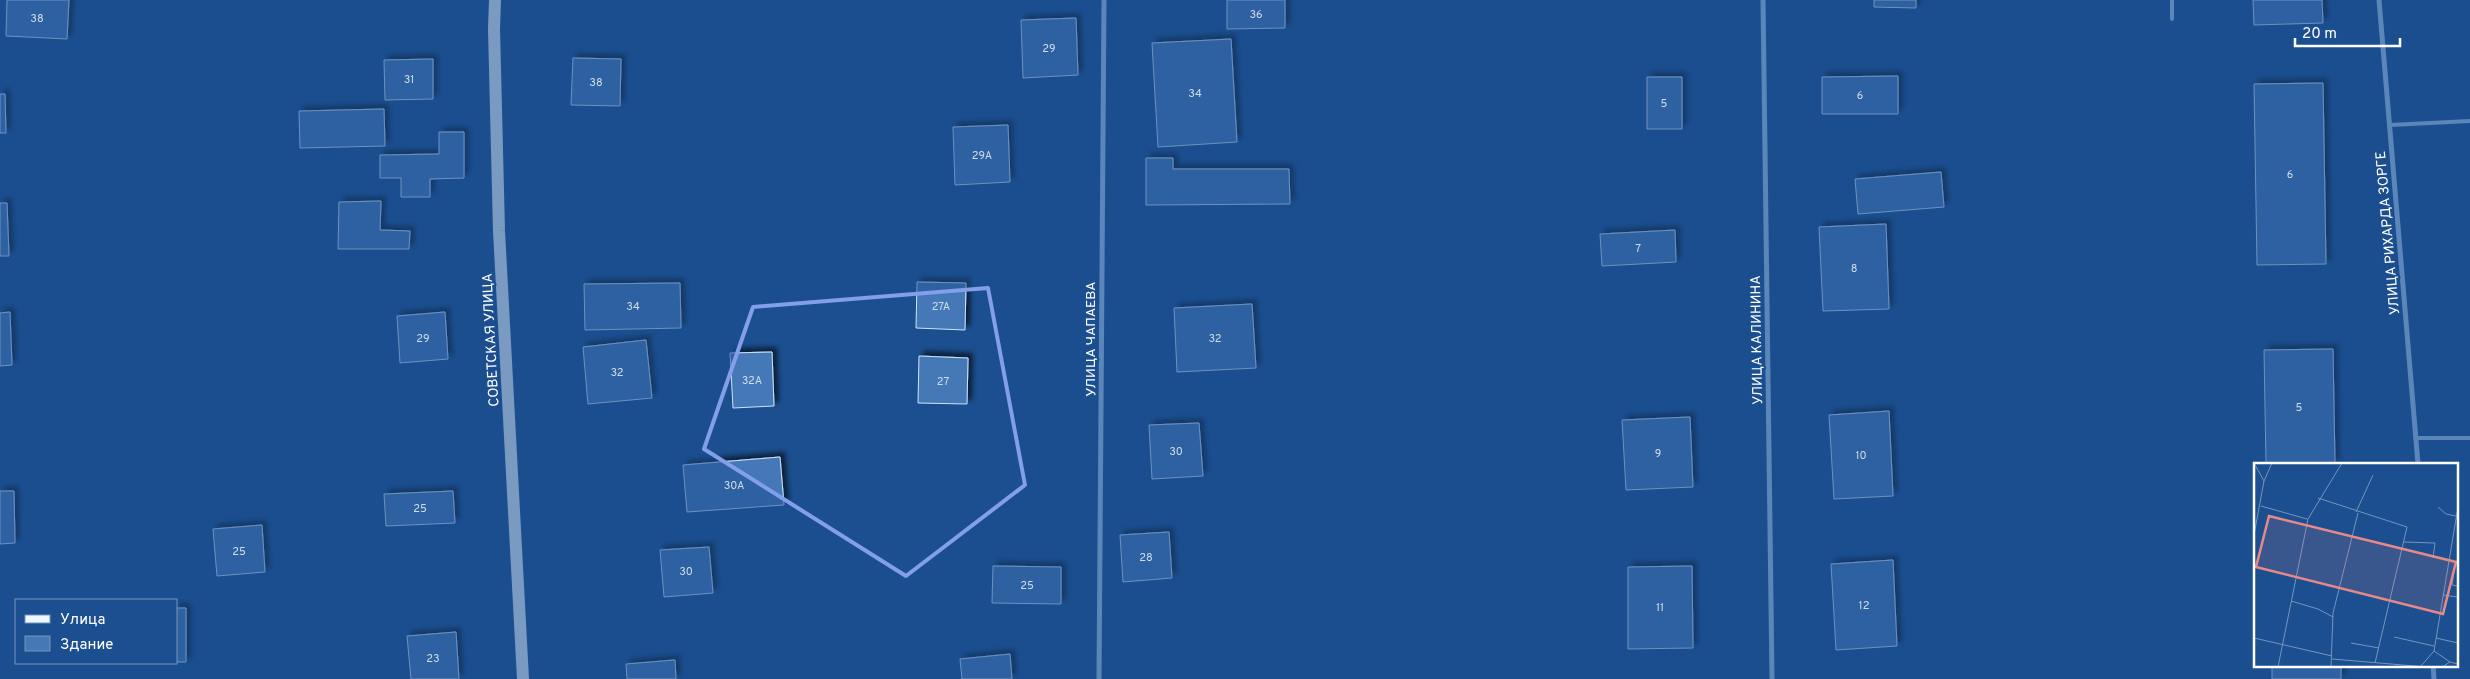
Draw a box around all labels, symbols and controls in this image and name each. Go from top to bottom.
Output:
house number: 36 [1249,8,1263,22]
house number: 38 [30,12,44,26]
scale bar [2295,15,2400,47]
text: 20 m [2302,25,2337,44]
house number: 29 [1042,42,1056,56]
house number: 31 [404,73,414,87]
house number: 38 [589,76,603,90]
house number: 34 [1188,87,1202,101]
house number: 6 [1857,89,1863,103]
house number: 5 [1661,97,1668,111]
house number: 29А [972,149,992,163]
street label: УЛИЦА РИХАРДА ЗОРГЕ [2373,150,2404,316]
house number: 6 [2287,168,2293,182]
house number: 7 [1635,242,1641,256]
house number: 8 [1851,262,1857,276]
street label: СОВЕТСКАЯ УЛИЦА [480,273,503,407]
street label: УЛИЦА КАЛИНИНА [1748,275,1767,405]
street label: УЛИЦА ЧАПАЕВА [1083,281,1100,397]
house number: 34 [626,300,640,314]
house number: 27А [932,300,950,314]
house number: 29 [416,332,430,346]
house number: 32 [1208,332,1222,346]
house number: 32 [610,366,624,380]
house number: 32А [742,374,762,388]
house number: 27 [937,375,949,389]
house number: 5 [2296,401,2303,415]
house number: 30 [1169,445,1183,459]
house number: 9 [1655,447,1661,461]
house number: 10 [1855,449,1867,463]
inset map [2254,463,2458,666]
house number: 30А [724,479,744,493]
house number: 25 [413,502,427,516]
house number: 25 [232,545,246,559]
house number: 28 [1139,551,1153,565]
house number: 30 [679,565,693,579]
house number: 25 [1020,579,1034,593]
legend [15,599,178,664]
house number: 12 [1859,599,1869,613]
house number: 11 [1656,601,1664,615]
text: Улица [60,611,105,630]
text: Здание [60,636,113,655]
house number: 23 [426,652,440,666]

